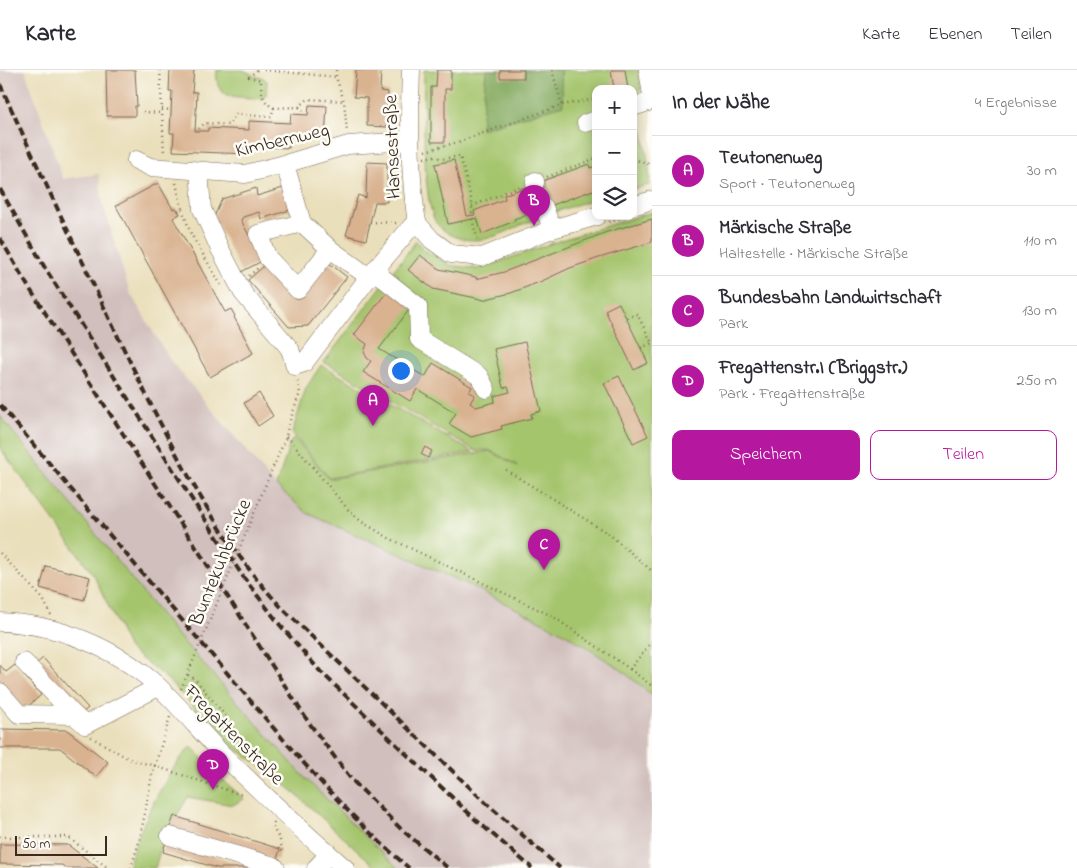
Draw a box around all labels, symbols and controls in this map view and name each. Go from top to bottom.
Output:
text: Karte [25,17,76,52]
text: Karte [862,22,900,48]
text: Ebenen [928,22,982,48]
text: Teilen [1010,22,1052,48]
map controls [592,85,637,220]
button: + [592,85,637,130]
text: In der Nähe [672,88,770,118]
text: 4 Ergebnisse [975,91,1057,115]
street label: Hansestraße [377,94,410,200]
street label: Kimbernweg [233,117,333,167]
button: − [592,130,637,175]
text: Teutonenweg [719,145,822,172]
text: A [683,159,693,183]
text: 30 m [1027,159,1057,183]
text: Sport · Teutonenweg [719,172,855,196]
button: layers [592,175,637,220]
pin: B [518,185,550,226]
text: Märkische Straße [719,215,851,242]
text: B [683,229,693,253]
text: 110 m [1023,229,1057,253]
text: Haltestelle · Märkische Straße [719,242,908,266]
text: Bundesbahn Landwirtschaft [719,285,942,312]
text: C [684,299,692,323]
text: 130 m [1022,299,1057,323]
text: Park [719,312,748,336]
text: Fregattenstr.I (Briggstr.) [719,355,907,382]
your location [388,358,414,384]
text: D [682,369,694,393]
text: 250 m [1017,369,1057,393]
text: Park · Fregattenstraße [719,382,865,406]
pin: A [357,385,389,426]
button: Speichern [672,430,860,480]
button: Teilen [870,430,1057,480]
street label: Buntekuhbrücke [182,495,260,632]
pin: C [528,529,560,570]
street label: Fregattenstraße [175,678,290,793]
pin: D [197,749,229,790]
scale bar [15,833,108,856]
text: 50 m [22,834,50,855]

